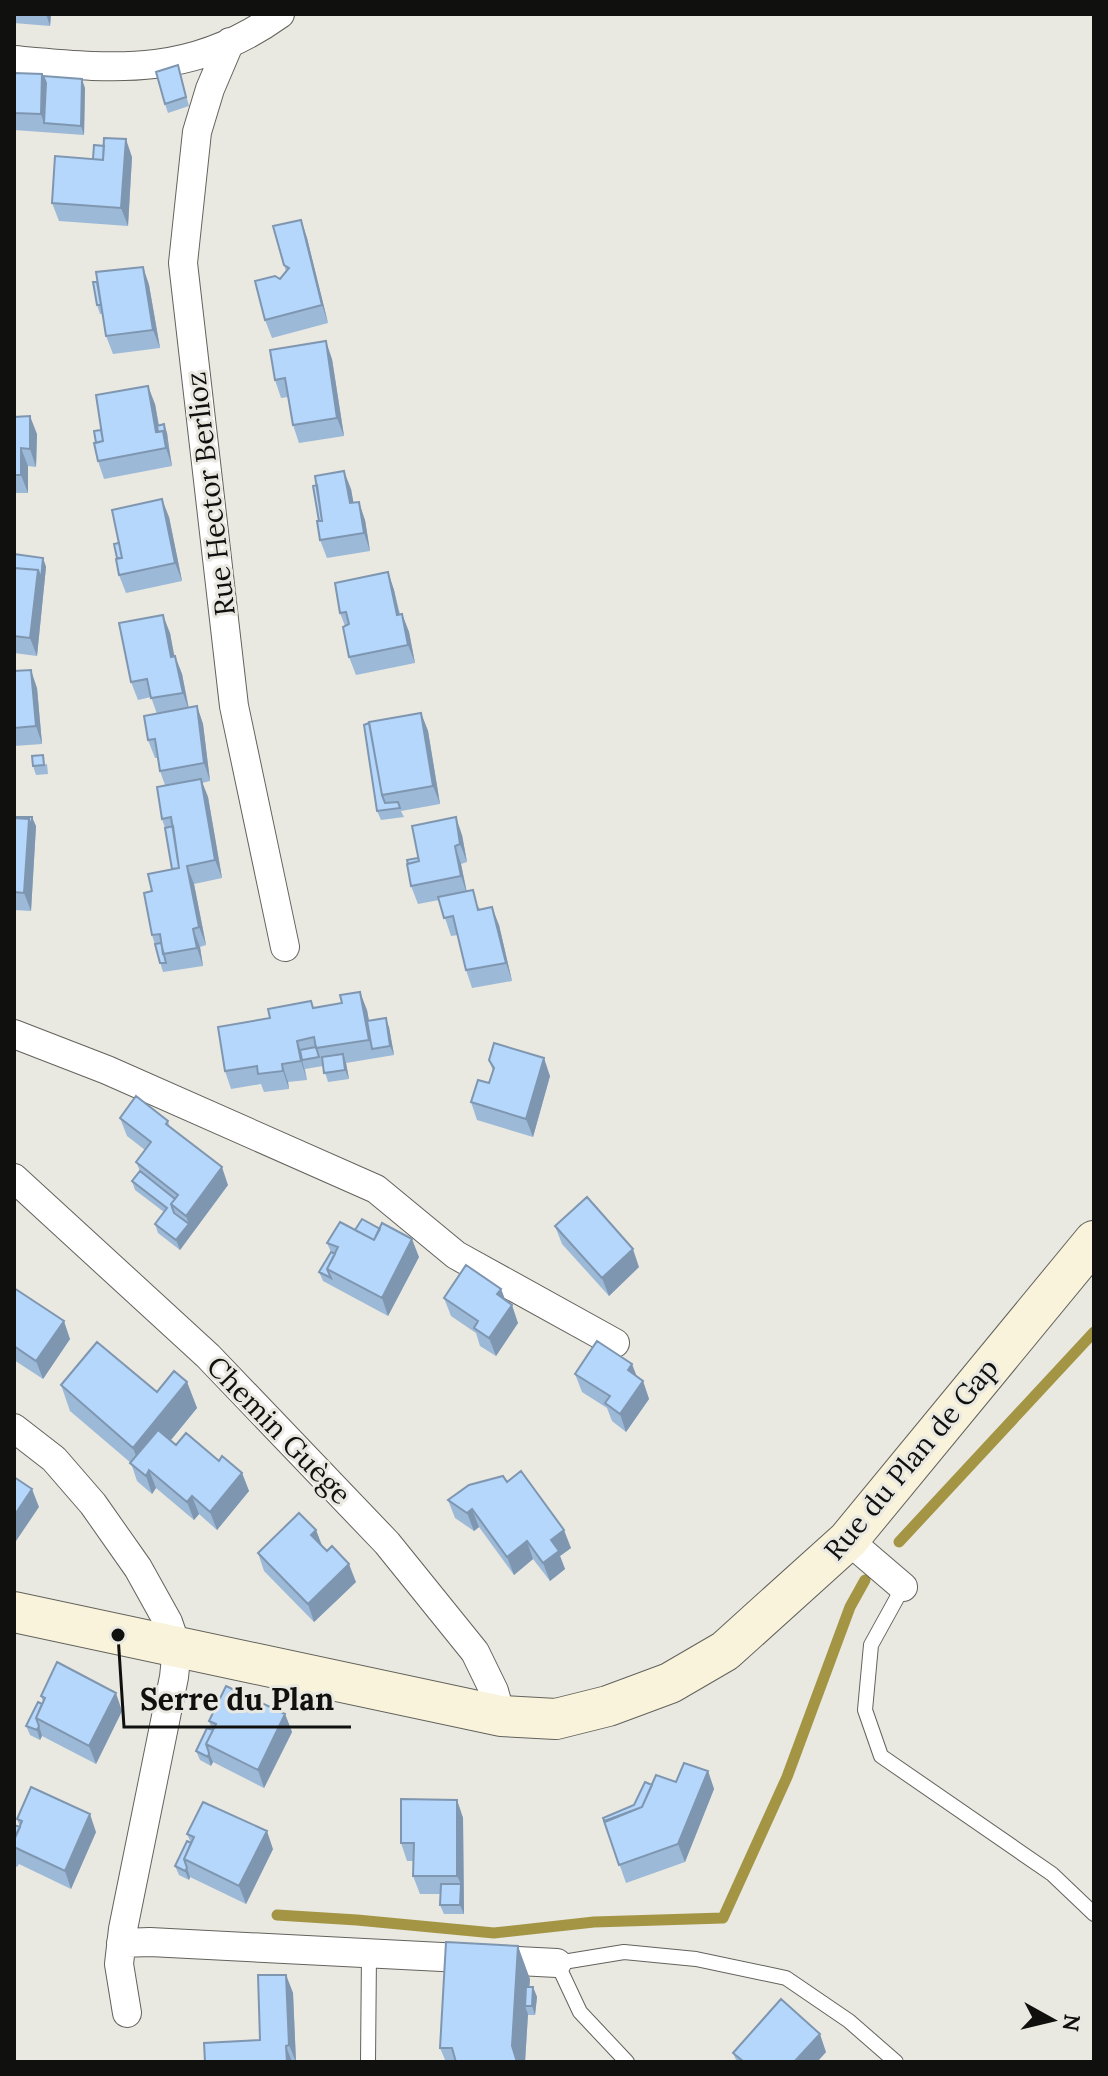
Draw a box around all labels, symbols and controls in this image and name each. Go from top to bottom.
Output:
street label: Rue Hector Berlioz [177,370,243,618]
street label: Chemin Guège [199,1348,359,1512]
street label: Rue du Plan de Gap [816,1351,1006,1567]
callout: Serre du Plan [124,1673,351,1727]
text: Serre du Plan [140,1680,334,1718]
north arrow [1012,1980,1092,2060]
text: N [1057,2012,1087,2033]

